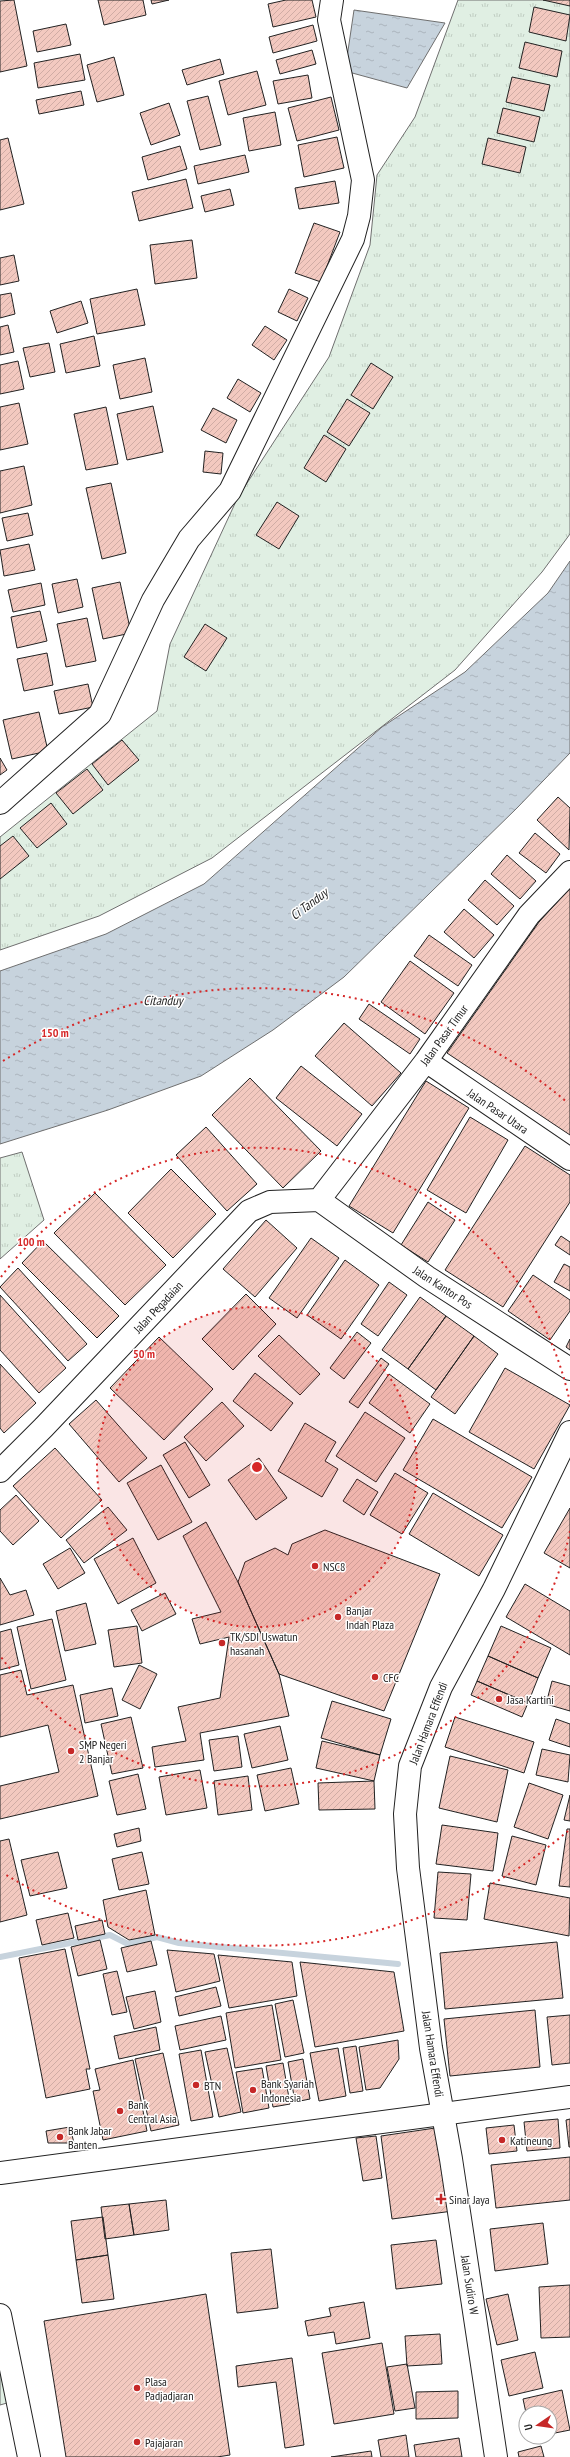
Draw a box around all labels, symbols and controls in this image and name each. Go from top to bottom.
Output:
water label: Ci Tanduy [287,883,333,924]
water label: Citanduy [143,992,185,1009]
street label: Jalan Pasar Timur [416,1001,472,1069]
text: 150 m [41,1025,69,1040]
street label: Jalan Pasar Utara [464,1085,531,1137]
text: 100 m [17,1234,45,1249]
street label: Jalan Kantor Pos [410,1262,475,1312]
street label: Jalan Pegadaian [129,1278,186,1337]
text: 50 m [133,1346,155,1361]
centre of rings [250,1460,264,1474]
place label: NSC8 [323,1559,346,1574]
marker: NSC8 [310,1561,320,1571]
place label: Banjar Indah Plaza [346,1603,394,1632]
marker: Banjar Indah Plaza [333,1612,343,1622]
place label: TK/SDI Uswatun hasanah [230,1629,298,1658]
marker: TK/SDI Uswatun hasanah [217,1638,227,1648]
place label: CFC [383,1670,399,1685]
marker: CFC [370,1672,380,1682]
street label: Jalan Hamara Effendi [405,1680,451,1767]
place label: Jasa Kartini [506,1692,554,1707]
marker: Jasa Kartini [494,1694,504,1704]
place label: SMP Negeri 2 Banjar [79,1737,127,1766]
marker: SMP Negeri 2 Banjar [66,1746,76,1756]
street label: Jalan Hamara Effendi [419,2009,447,2098]
place label: Bank Syariah Indonesia [261,2076,314,2105]
place label: BTN [204,2078,221,2093]
marker: BTN [191,2080,201,2090]
marker: Bank Syariah Indonesia [248,2085,258,2095]
place label: Bank Central Asia [128,2097,177,2126]
marker: Bank Central Asia [115,2106,125,2116]
place label: Bank Jabar Banten [68,2123,112,2152]
marker: Bank Jabar Banten [55,2132,65,2142]
place label: Katineung [510,2133,552,2148]
marker: Katineung [497,2135,507,2145]
place label: Sinar Jaya [449,2192,490,2207]
marker: Sinar Jaya [436,2194,446,2204]
street label: Jalan Sudiro W [458,2253,482,2316]
place label: Plasa Padjadjaran [145,2374,193,2403]
marker: Plasa Padjadjaran [132,2383,142,2393]
north arrow [518,2405,558,2445]
text: U [521,2423,536,2432]
place label: Pajajaran [145,2435,183,2450]
marker: Pajajaran [132,2437,142,2447]

